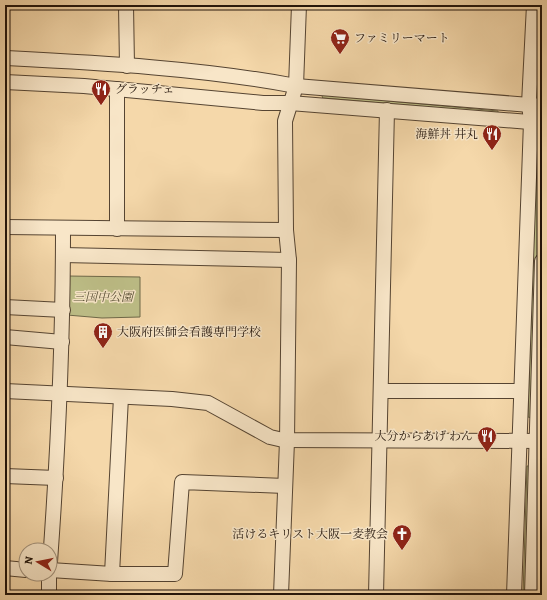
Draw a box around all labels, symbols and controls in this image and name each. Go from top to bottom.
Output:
supermarket icon: ファミリーマート [329,27,351,55]
place label: ファミリーマート [354,30,450,46]
restaurant icon: グラッチェ [90,78,112,106]
place label: グラッチェ [115,81,174,97]
restaurant icon: 海鮮丼 井丸 [481,123,503,151]
place label: 海鮮丼 井丸 [416,126,478,142]
park label: 三国中公園 [73,289,135,305]
building icon: 大阪府医師会看護専門学校 [92,321,114,349]
place label: 大阪府医師会看護専門学校 [117,324,261,340]
restaurant icon: 大分からあげ わん [476,425,498,453]
place label: 大分からあげ わん [375,428,473,444]
church icon: 活けるキリスト大阪一麦教会 [391,523,413,551]
place label: 活けるキリスト大阪一麦教会 [232,526,388,542]
north arrow [18,542,58,582]
text: N [21,555,37,566]

